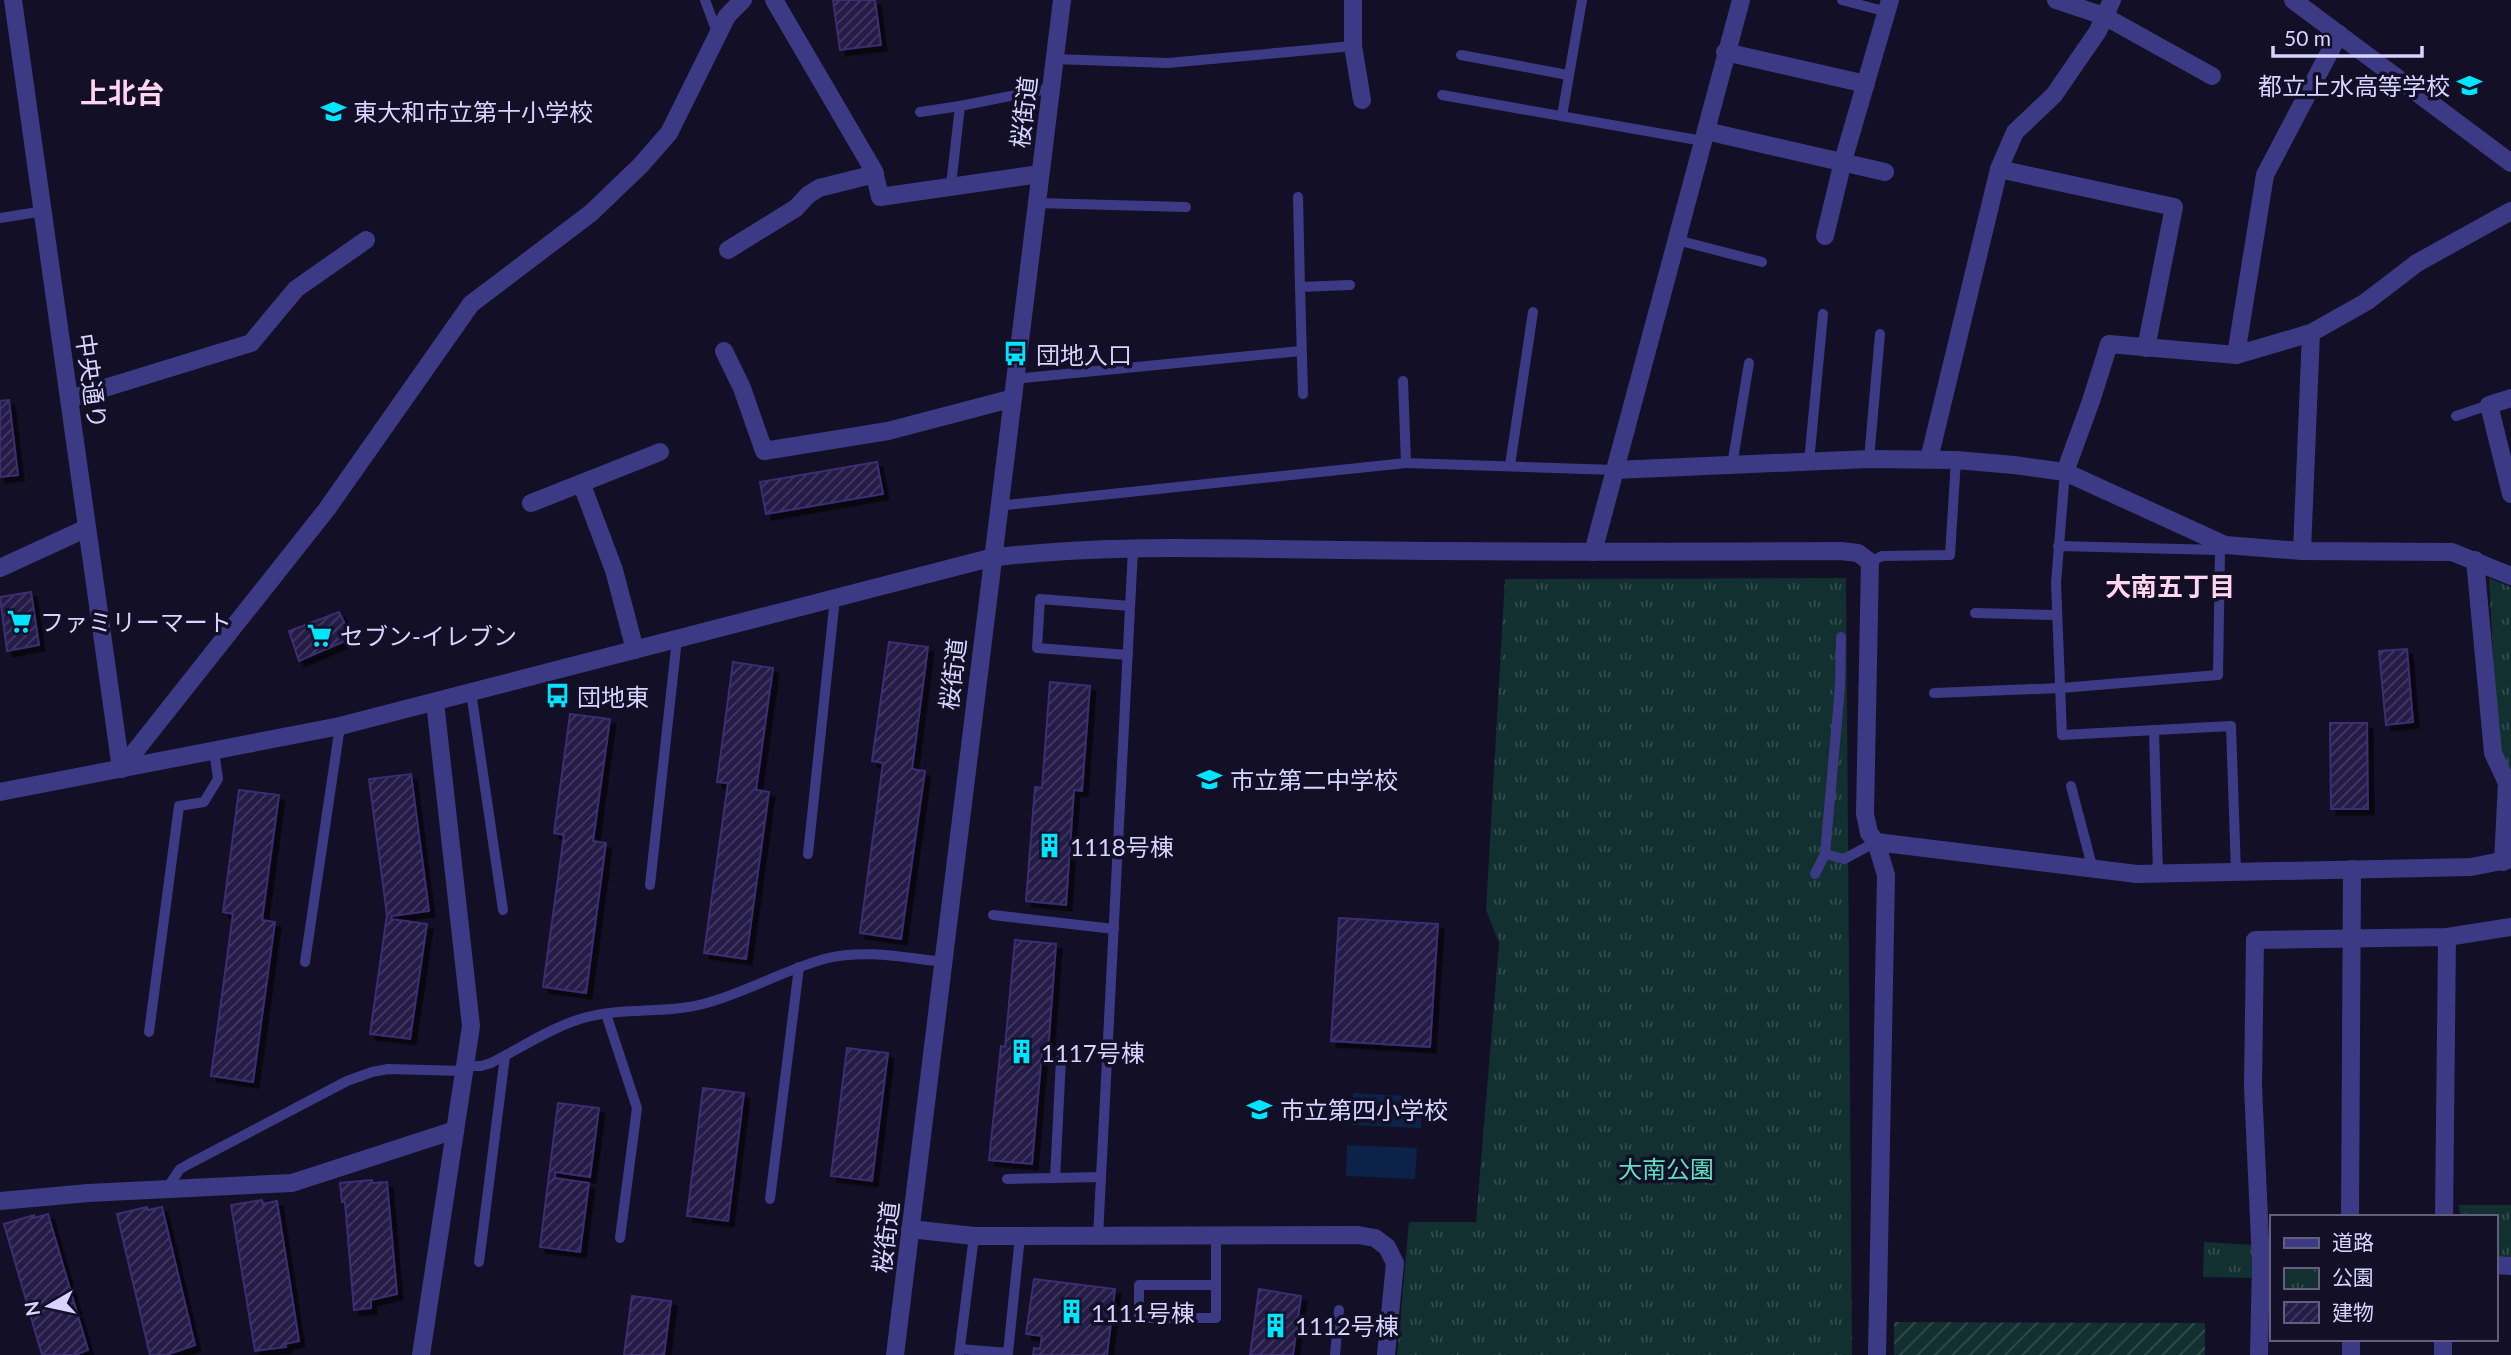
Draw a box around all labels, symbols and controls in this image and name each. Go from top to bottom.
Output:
scale bar [2273,14,2422,58]
text: 50 m [2284,25,2331,50]
place label: 都立上水高等学校 [2258,71,2450,100]
school or university icon: 都立上水高等学校 [2456,71,2484,99]
district label: 上北台 [80,75,164,109]
street label: 桜街道 [1004,75,1042,149]
school or university icon: 東大和市立第十小学校 [319,97,347,125]
place label: 東大和市立第十小学校 [353,97,593,126]
street label: 中央通り [71,331,113,431]
bus stop icon: 団地入口 [1002,340,1030,368]
place label: 団地入口 [1036,340,1132,369]
district label: 大南五丁目 [2105,570,2235,602]
supermarket icon: ファミリーマート [6,607,34,635]
place label: ファミリーマート [40,607,232,636]
supermarket icon: セブン-イレブン [306,621,334,649]
place label: セブン-イレブン [340,621,517,650]
street label: 桜街道 [933,637,971,711]
bus stop icon: 団地東 [543,682,571,710]
place label: 団地東 [577,682,649,711]
school or university icon: 市立第二中学校 [1196,765,1224,793]
place label: 市立第二中学校 [1230,765,1398,794]
building icon: 1118号棟 [1036,832,1064,860]
place label: 1118号棟 [1070,832,1174,861]
building icon: 1117号棟 [1007,1038,1035,1066]
place label: 1117号棟 [1041,1038,1145,1067]
school or university icon: 市立第四小学校 [1246,1095,1274,1123]
place label: 市立第四小学校 [1280,1095,1448,1124]
park label: 大南公園 [1618,1154,1714,1183]
street label: 桜街道 [866,1200,904,1274]
legend [2270,1215,2497,1341]
text: 道路 [2332,1229,2374,1254]
text: 公園 [2332,1264,2374,1289]
north arrow [14,1271,84,1341]
building icon: 1111号棟 [1057,1298,1085,1326]
place label: 1111号棟 [1091,1298,1195,1327]
text: 建物 [2332,1299,2374,1324]
text: N [19,1300,44,1318]
building icon: 1112号棟 [1261,1311,1289,1339]
place label: 1112号棟 [1295,1311,1399,1340]

